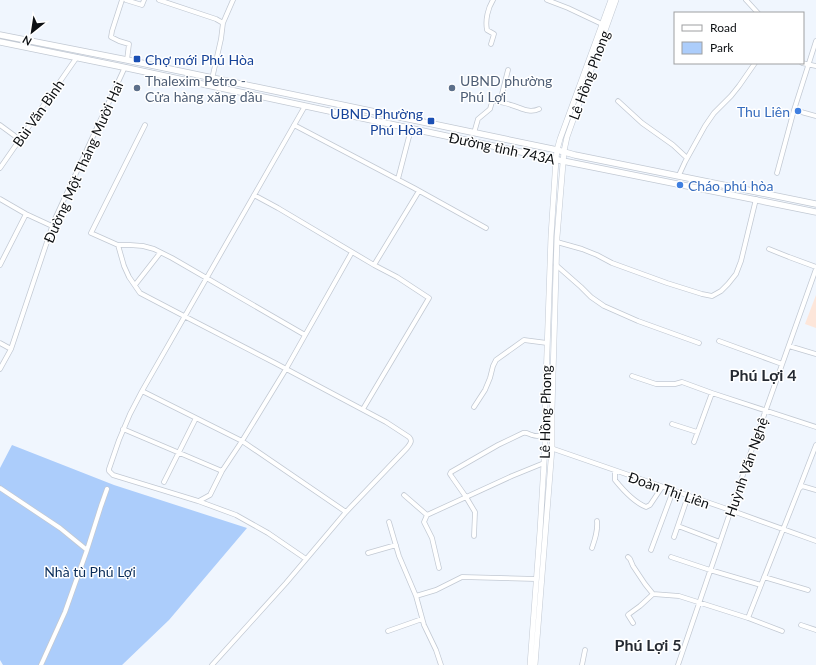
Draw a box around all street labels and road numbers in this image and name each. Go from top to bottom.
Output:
street label: Lê Hồng Phong [565,28,613,122]
street label: Bùi Văn Bình [9,76,67,150]
street label: Đường Một Tháng Mười Hai [40,79,126,245]
street label: Đường tỉnh 743A [447,128,557,168]
street label: Lê Hồng Phong [536,365,554,459]
street label: Huỳnh Văn Nghệ [721,415,771,519]
street label: Đoàn Thị Liên [626,468,712,512]

